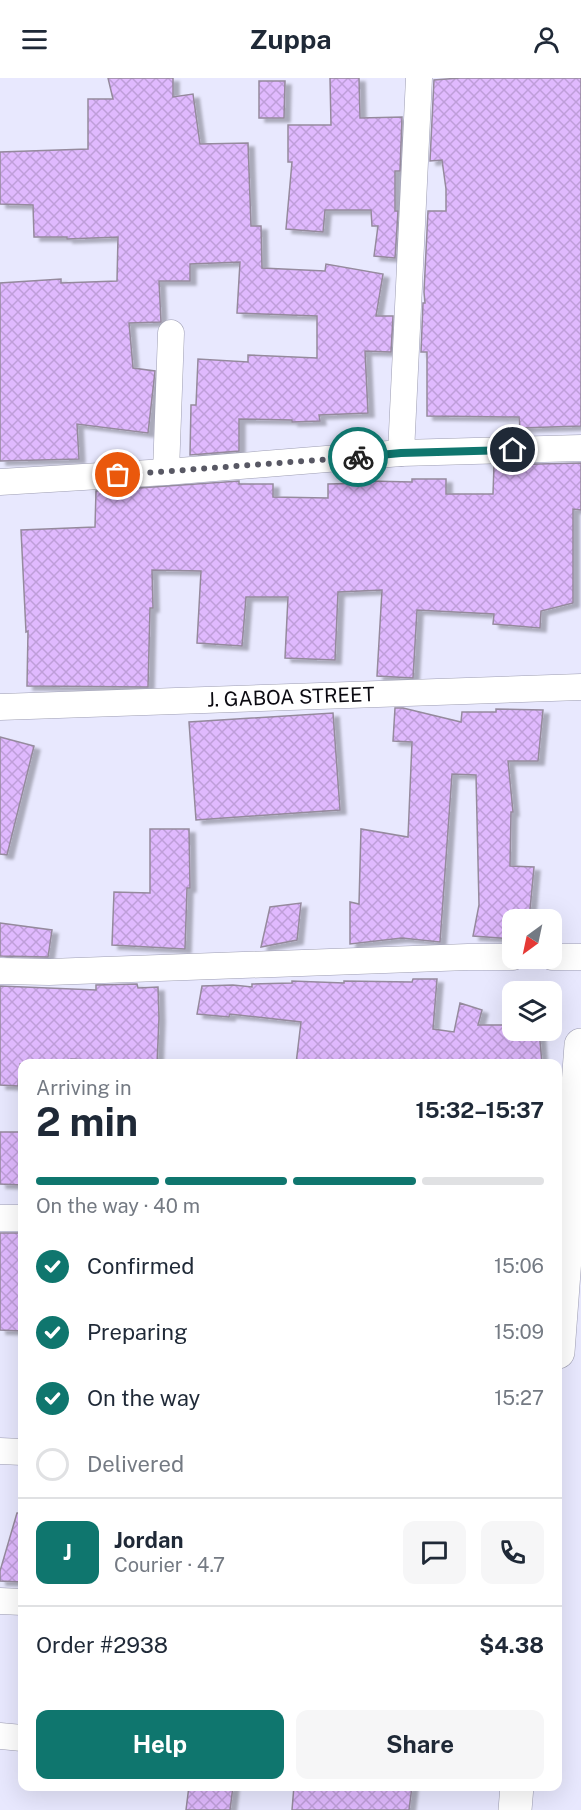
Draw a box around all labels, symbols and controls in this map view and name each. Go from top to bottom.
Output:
icon: menu [18,23,51,56]
text: Zuppa [249,23,332,55]
icon: person [530,23,563,56]
pin [487,424,538,475]
courier [328,427,388,487]
icon: home [496,433,529,466]
icon: bike [342,441,375,474]
pin [92,449,143,500]
icon: bag [101,458,134,491]
street label: J. GABOA STREET [207,682,375,712]
north arrow [502,909,562,969]
map controls [502,909,562,1041]
button: layers [502,981,562,1041]
text: Arriving in [36,1076,131,1100]
text: 15:32–15:37 [415,1097,544,1123]
text: 2 min [36,1099,138,1145]
text: On the way · 40 m [36,1194,200,1218]
icon: check [36,1250,69,1283]
text: Confirmed [87,1253,194,1279]
text: 15:06 [494,1254,544,1278]
icon: check [36,1316,69,1349]
text: Preparing [87,1319,188,1345]
text: 15:09 [494,1320,544,1344]
icon: check [36,1382,69,1415]
text: On the way [87,1385,200,1411]
text: 15:27 [494,1386,544,1410]
text: Delivered [87,1451,184,1477]
button: chat [403,1521,466,1584]
button: phone [481,1521,544,1584]
text: Jordan [114,1527,183,1553]
text: J [63,1539,72,1565]
text: Courier · 4.7 [114,1553,225,1577]
text: Order #2938 [36,1632,168,1658]
text: $4.38 [479,1632,544,1658]
button: Help [36,1710,284,1779]
button: Share [296,1710,544,1779]

